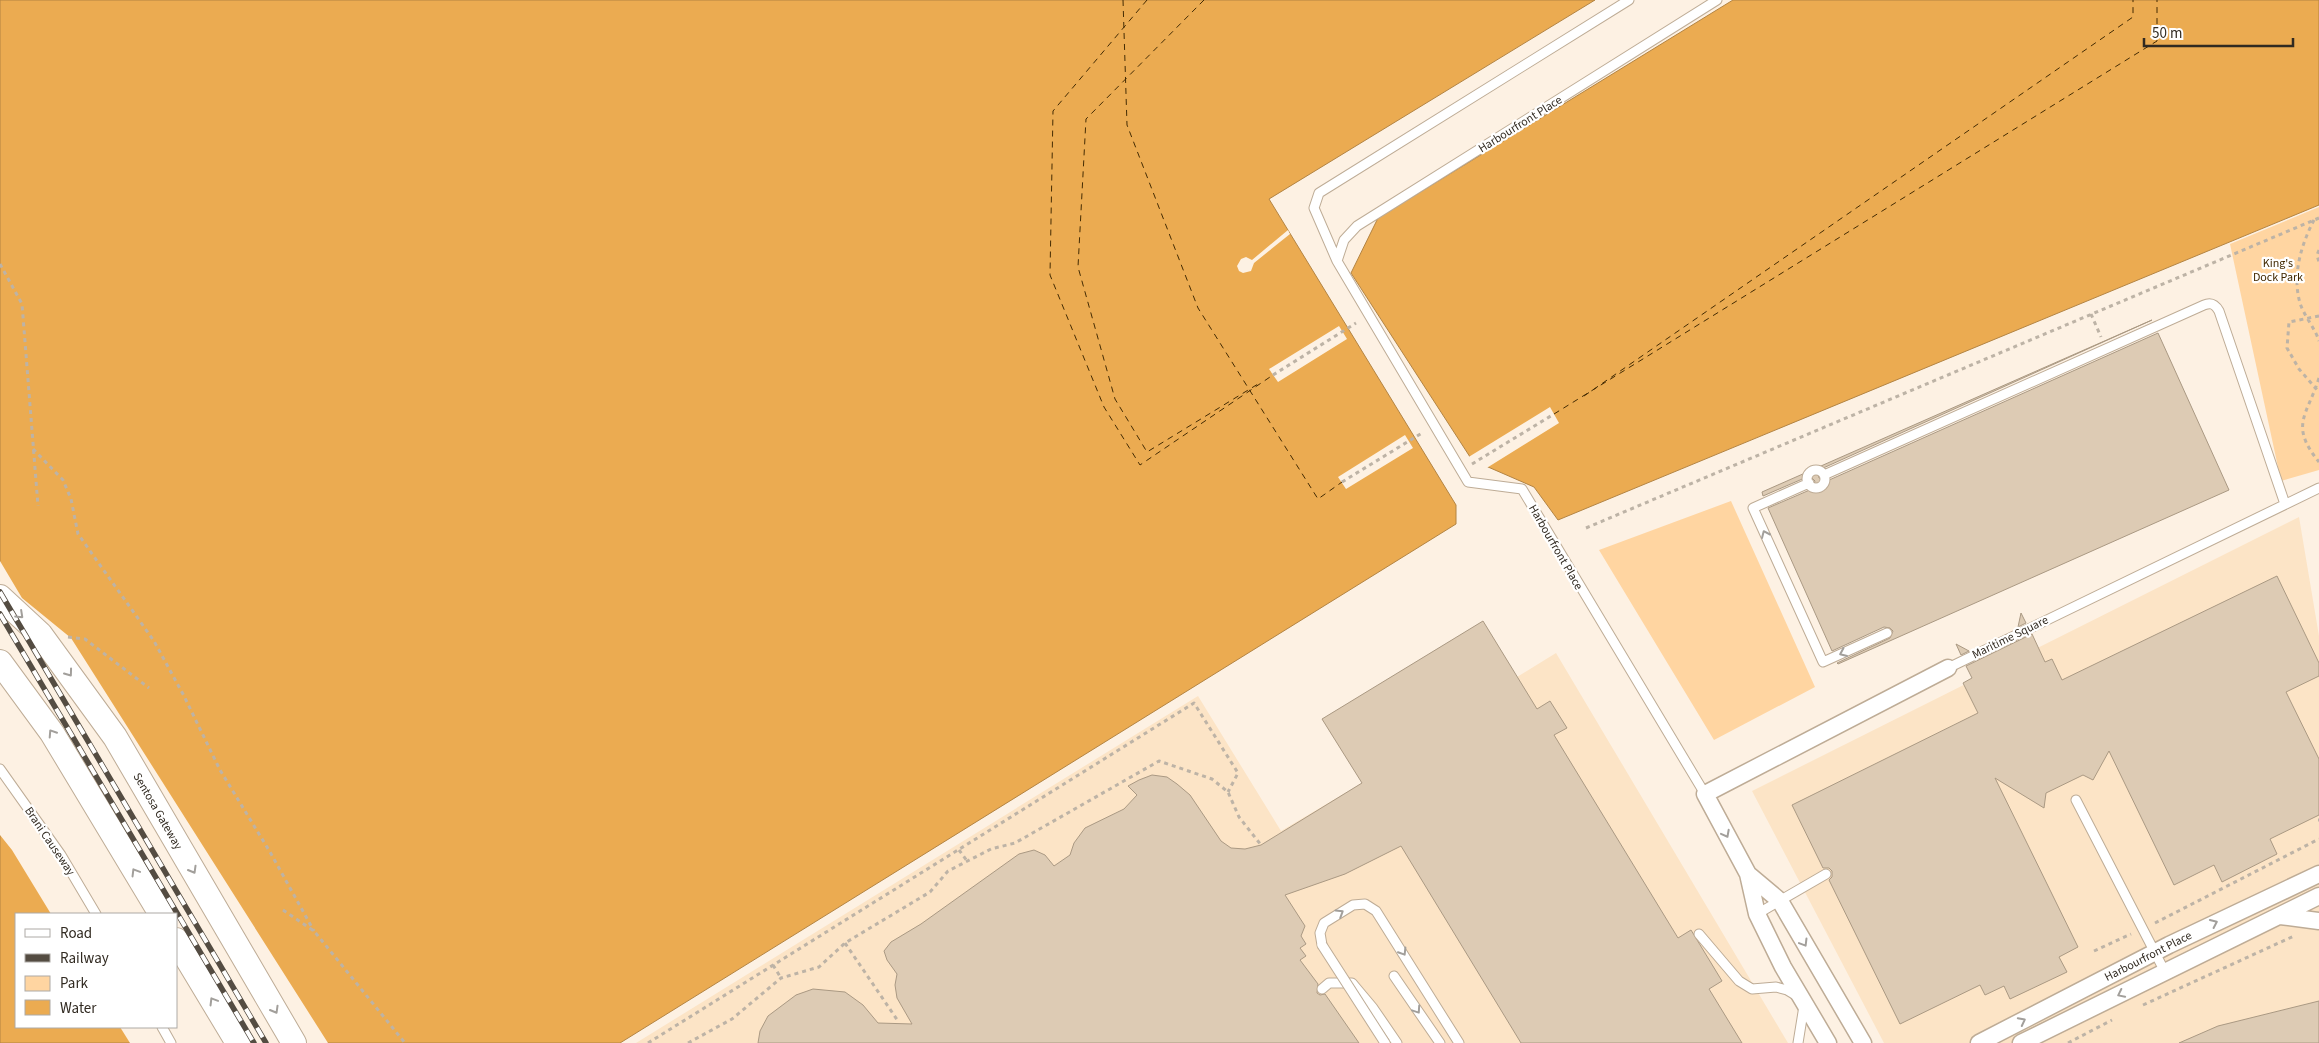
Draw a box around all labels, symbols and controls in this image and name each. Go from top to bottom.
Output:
scale bar [2144,15,2293,47]
text: 50 m [2152,23,2182,44]
street label: Harbourfront Place [1475,92,1566,157]
park label: King's Dock Park [2253,255,2303,286]
street label: Harbourfront Place [1524,501,1587,593]
one-way arrow [1760,530,1771,539]
one-way arrow [15,609,24,618]
street label: Maritime Square [1969,612,2051,663]
one-way arrow [1839,647,1848,658]
one-way arrow [63,667,72,677]
one-way arrow [48,730,58,739]
street label: Sentosa Gateway [129,770,187,853]
street label: Brani Causeway [20,804,79,879]
one-way arrow [1720,829,1730,838]
one-way arrow [186,865,196,874]
one-way arrow [132,869,142,878]
one-way arrow [1334,909,1343,919]
legend [15,913,178,1028]
one-way arrow [2209,919,2218,930]
text: Road [60,923,92,944]
street label: Harbourfront Place [2102,927,2195,986]
one-way arrow [1798,937,1808,946]
one-way arrow [1397,947,1407,956]
text: Railway [60,948,109,969]
text: Park [60,973,89,994]
one-way arrow [2117,988,2126,998]
text: Water [60,998,97,1019]
one-way arrow [209,998,219,1007]
one-way arrow [1411,1004,1420,1013]
one-way arrow [268,1005,278,1014]
one-way arrow [2017,1017,2026,1027]

